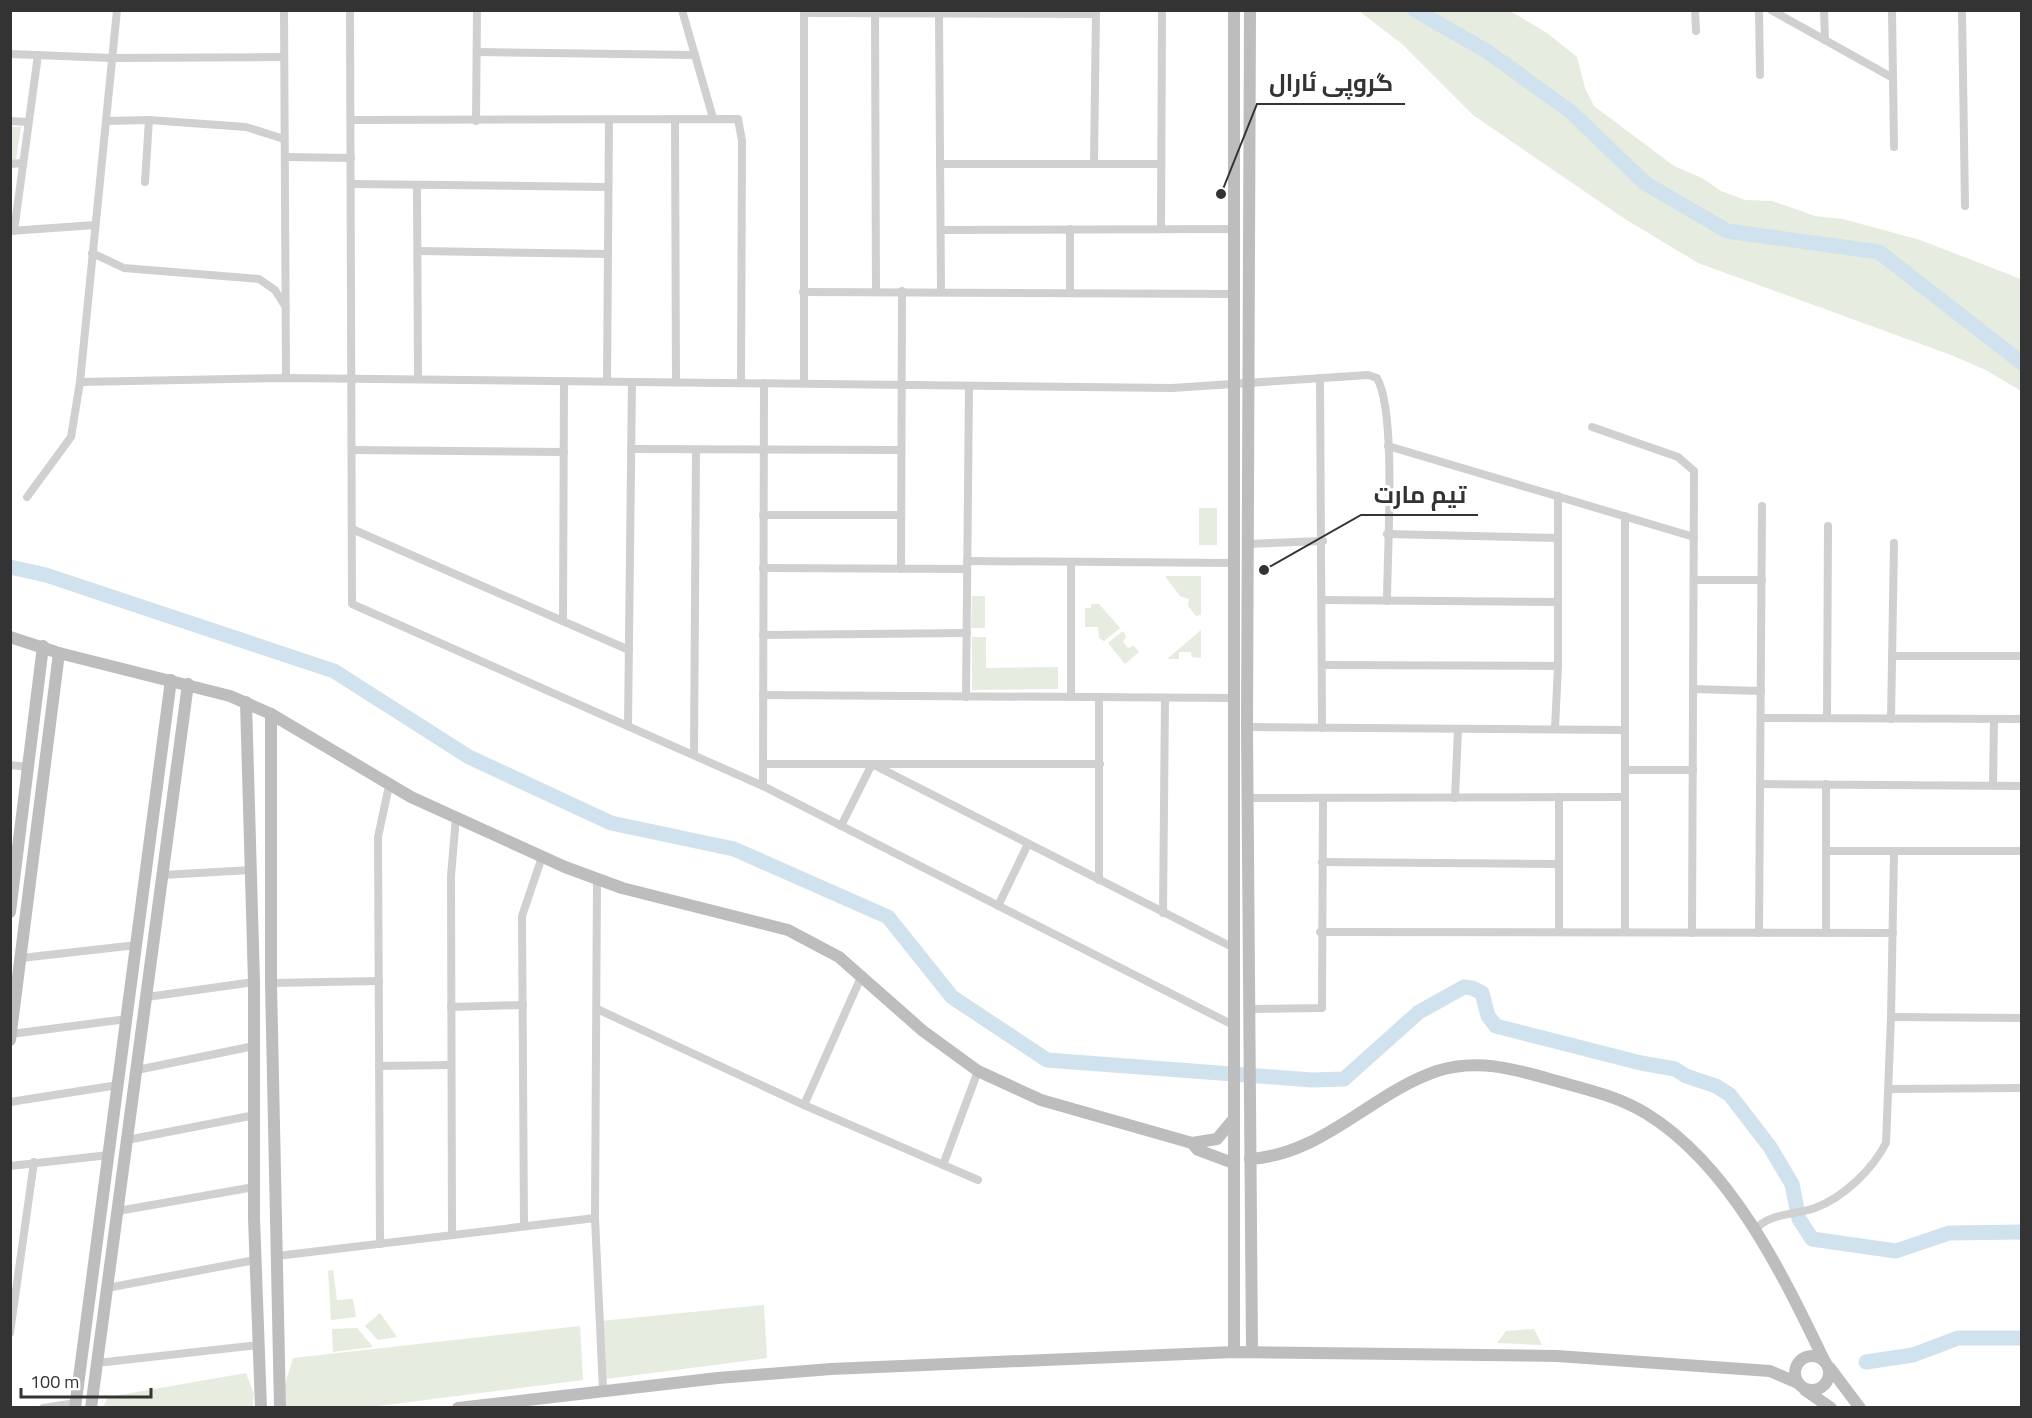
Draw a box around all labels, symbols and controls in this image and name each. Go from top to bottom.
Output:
callout: گروپی ئارال [1257,62,1405,104]
text: گروپی ئارال [1269,64,1393,100]
callout: تیم مارت [1361,473,1478,515]
text: تیم مارت [1374,476,1468,512]
scale bar [21,1361,152,1399]
text: 100 m [30,1368,79,1395]

